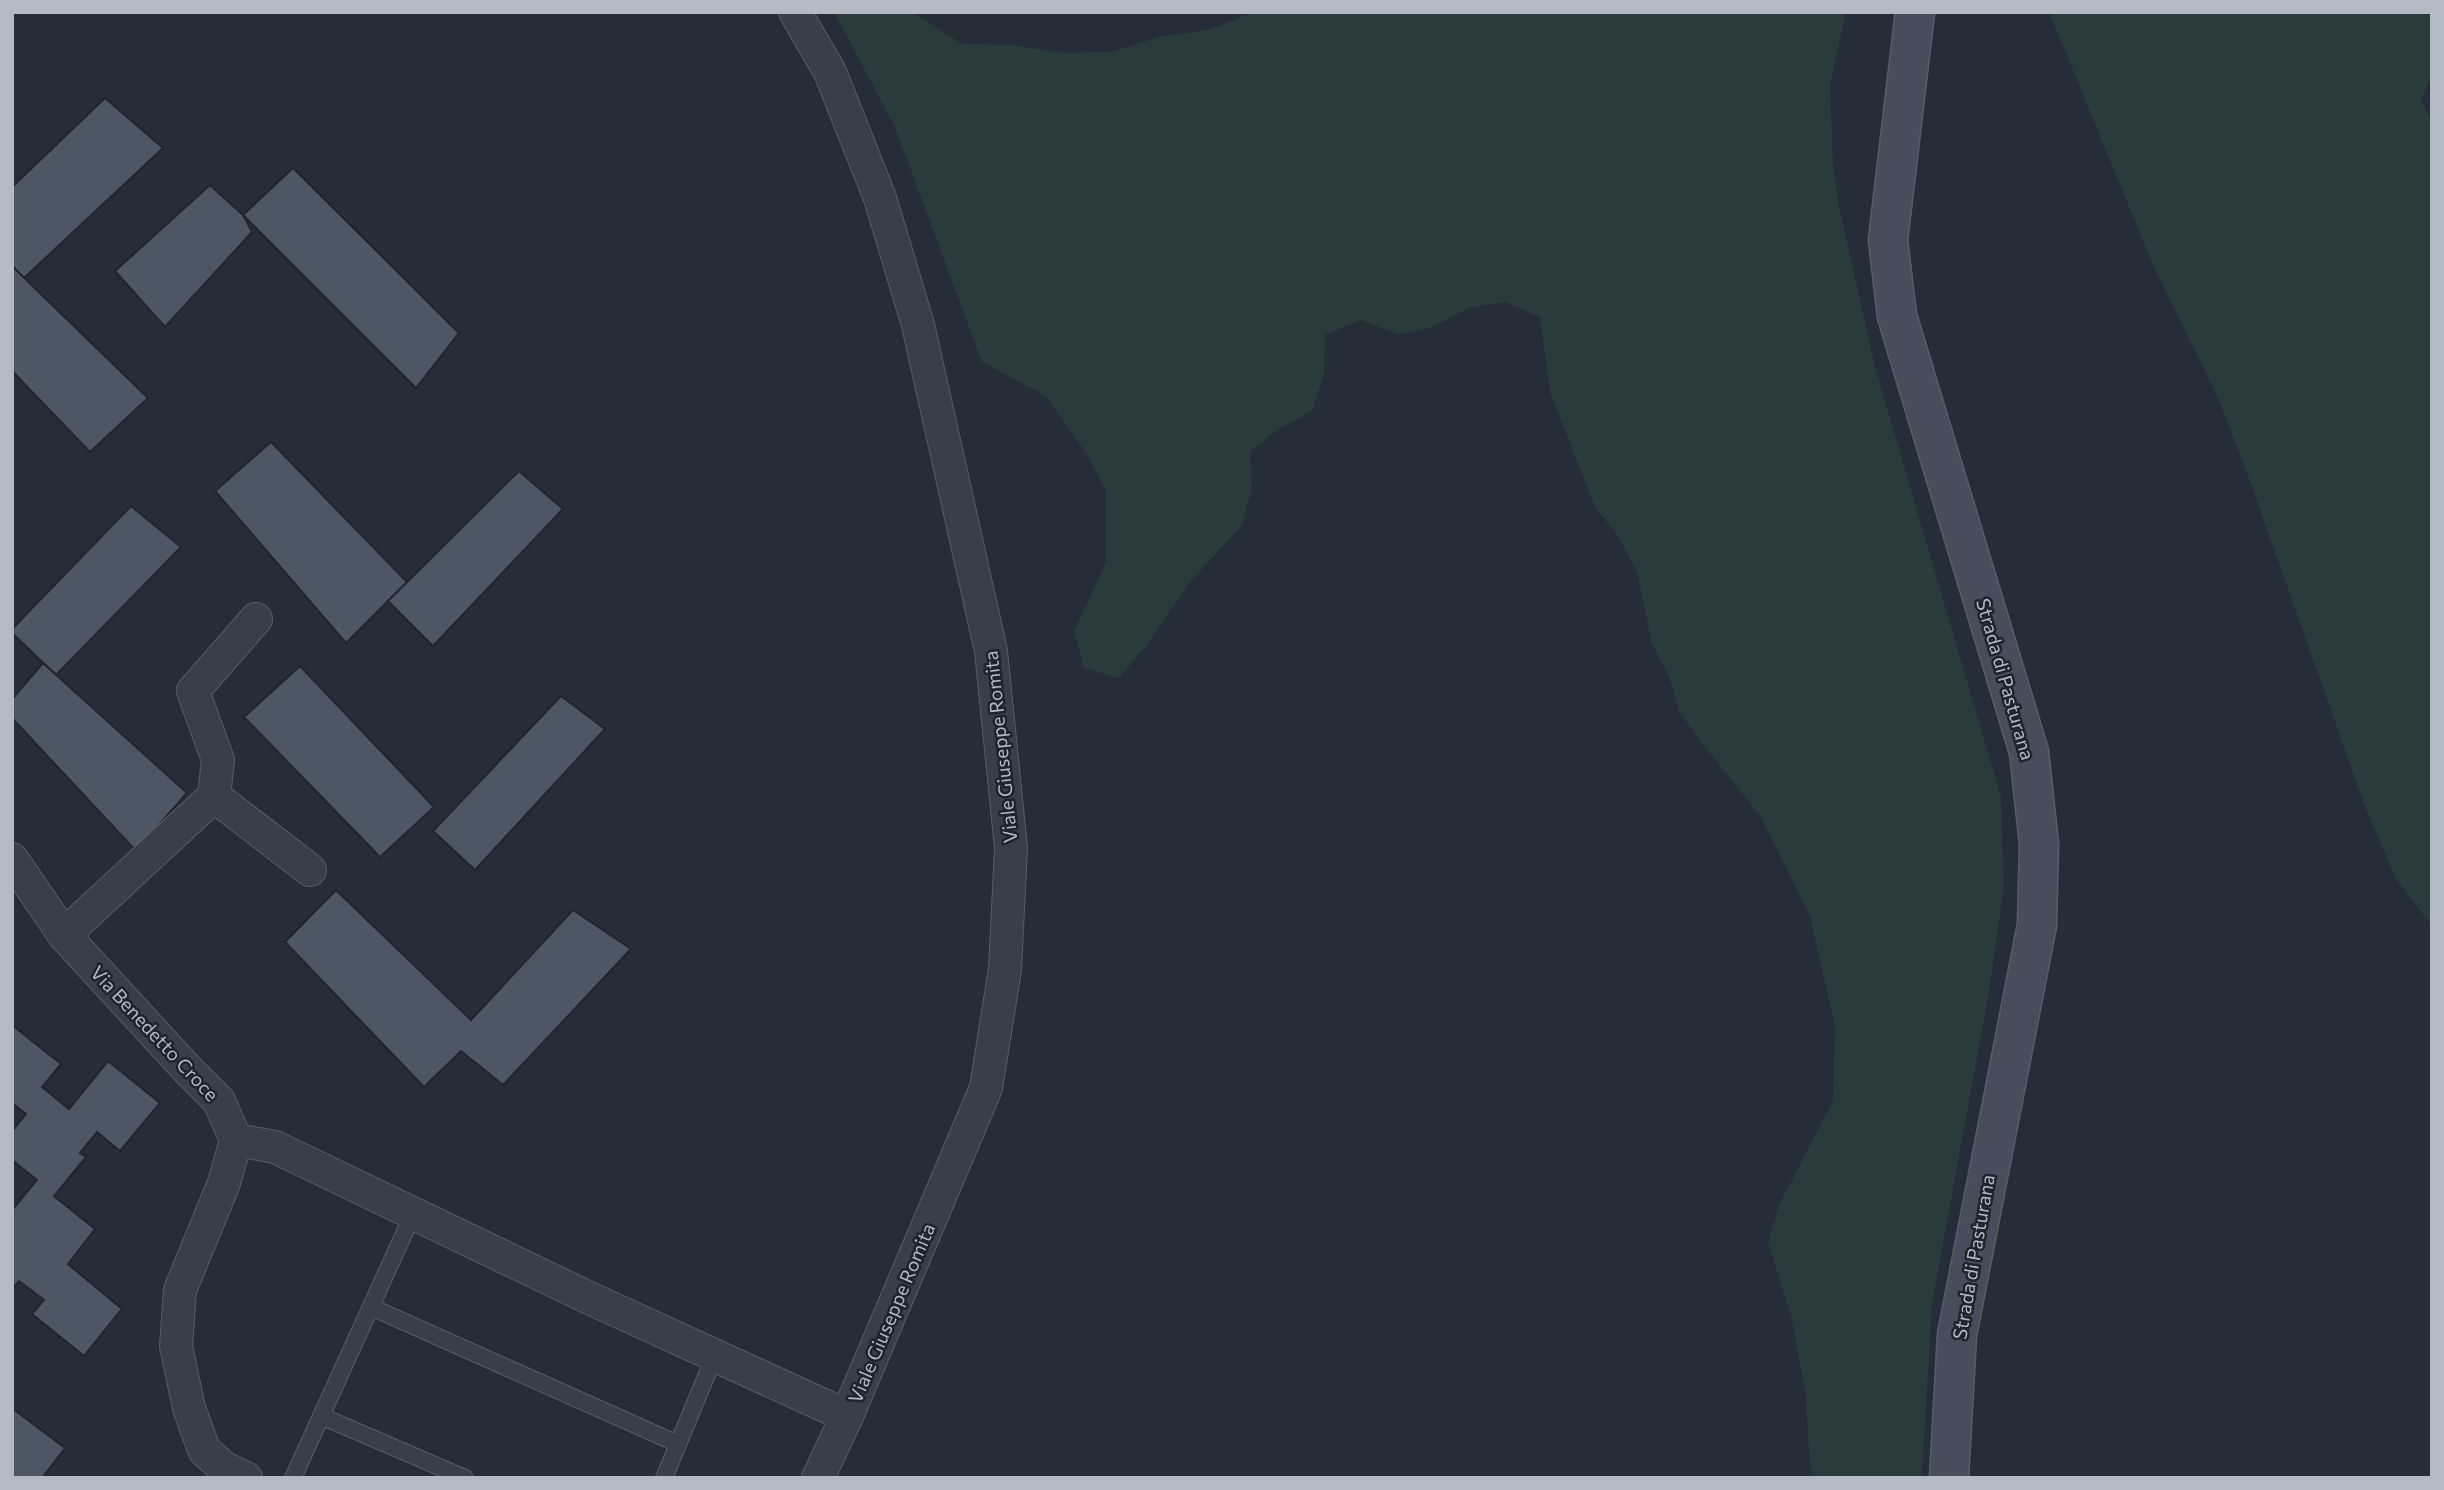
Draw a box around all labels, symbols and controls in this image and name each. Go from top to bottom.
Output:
street label: Strada di Pasturana [1972,595,2040,763]
street label: Viale Giuseppe Romita [978,650,1022,844]
street label: Via Benedetto Croce [86,960,224,1106]
street label: Strada di Pasturana [1947,1173,1999,1341]
street label: Viale Giuseppe Romita [843,1220,939,1406]

